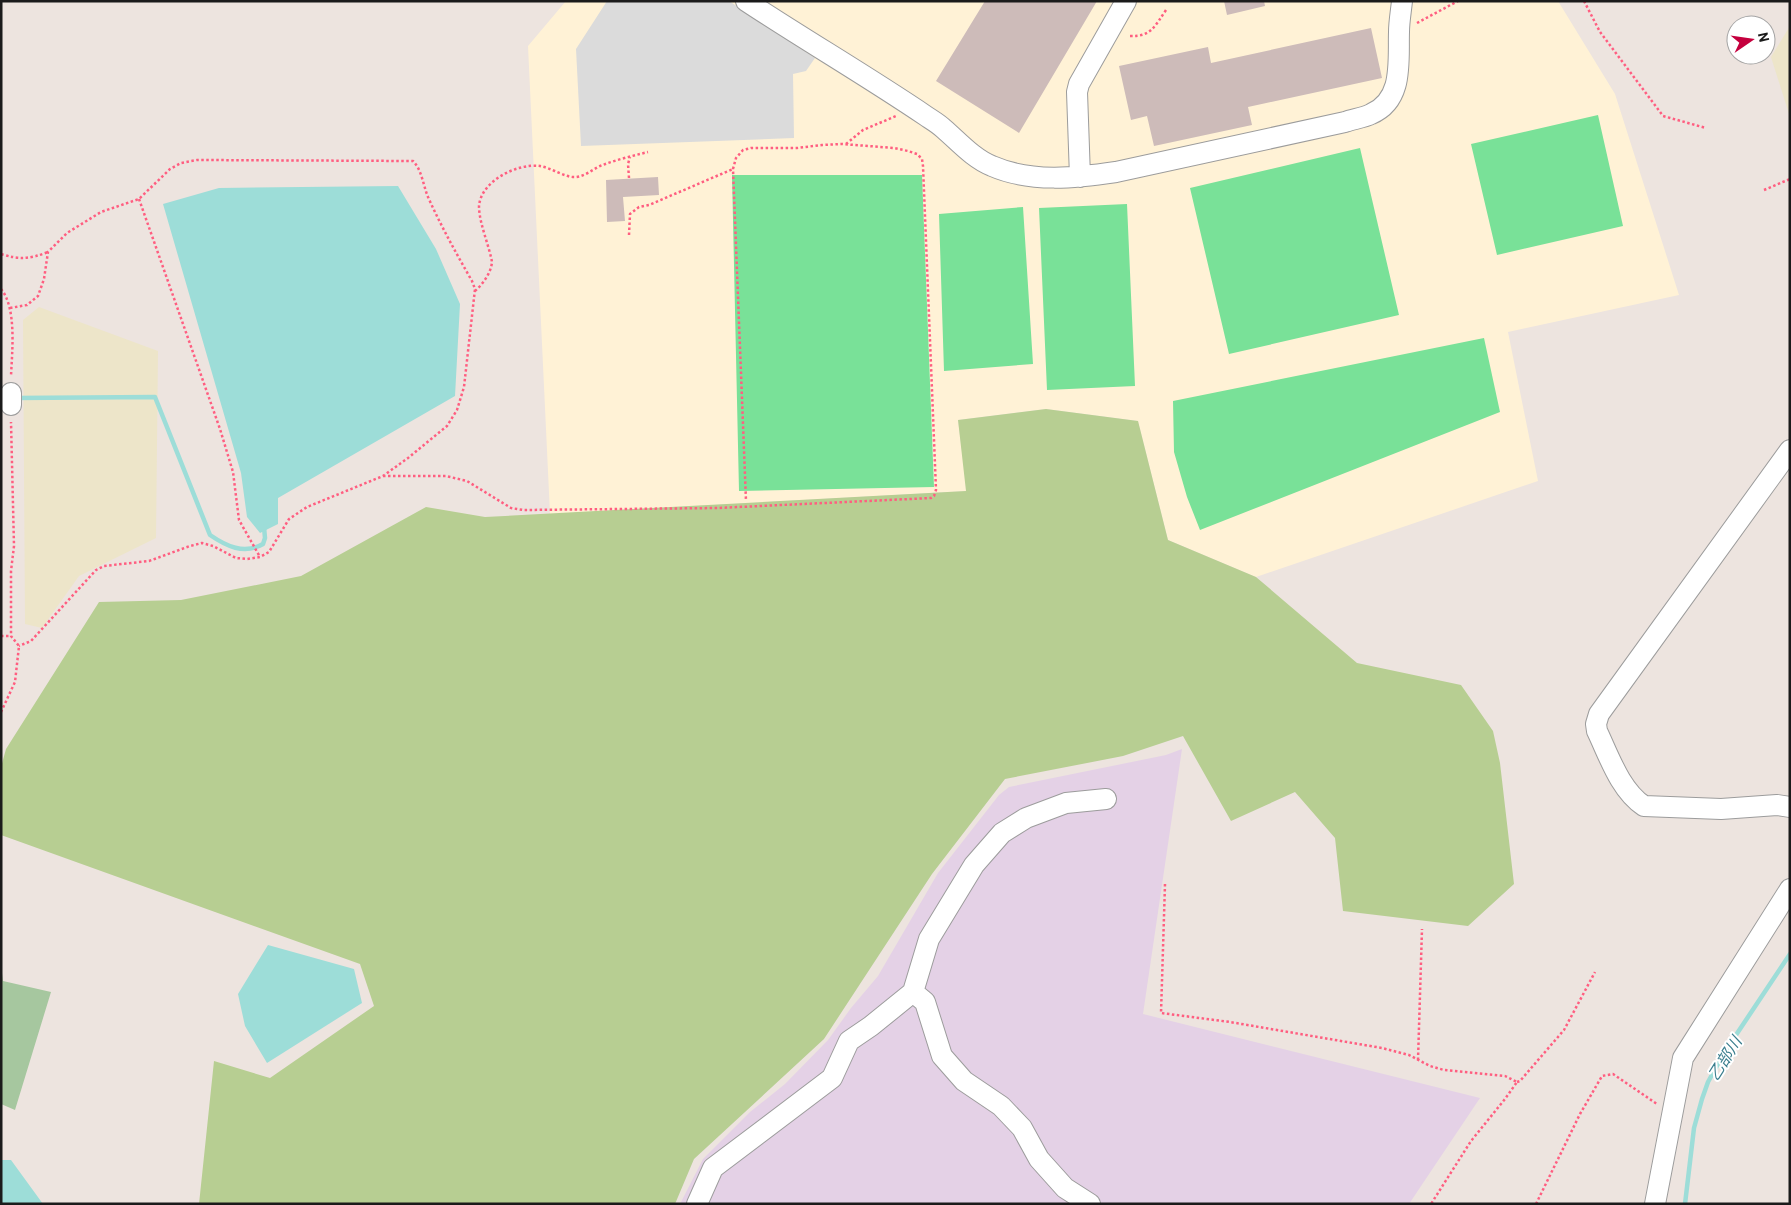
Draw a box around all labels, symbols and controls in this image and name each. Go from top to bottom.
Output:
north arrow [1726,15,1776,65]
text: N [1755,31,1773,43]
water label: 乙部川 [1703,1031,1746,1083]

